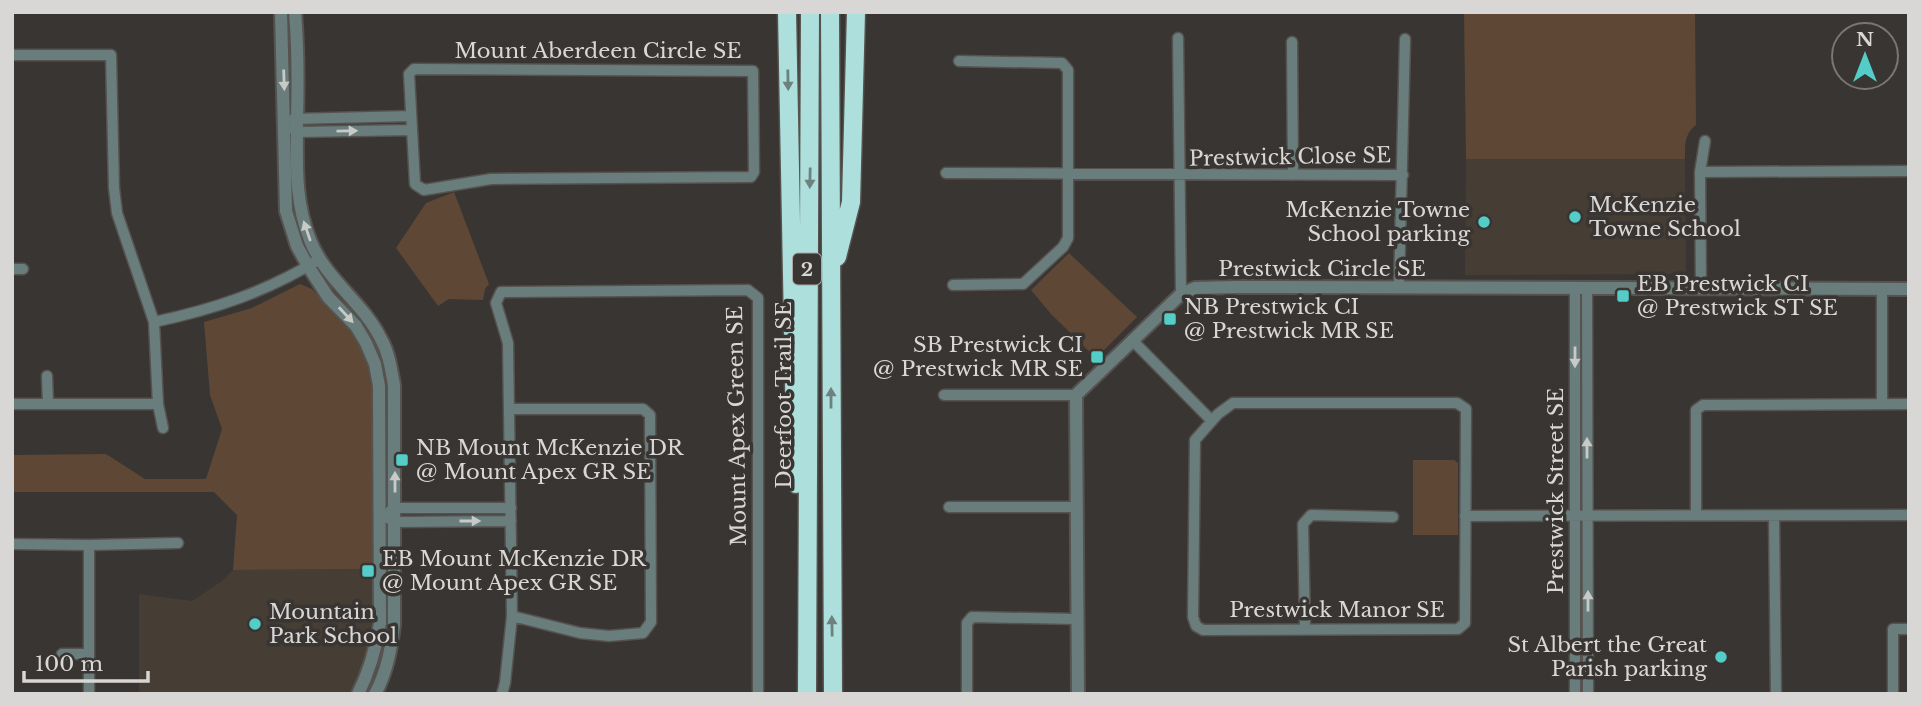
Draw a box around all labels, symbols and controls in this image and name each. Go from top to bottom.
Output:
north arrow [1830,21,1900,91]
text: N [1856,28,1874,51]
street label: Mount Aberdeen Circle SE [455,38,741,64]
one-way arrow [279,70,290,92]
one-way arrow [782,70,794,92]
one-way arrow [336,126,358,137]
street label: Prestwick Close SE [1189,142,1391,172]
one-way arrow [804,168,815,190]
place label: McKenzie Towne School [1589,192,1741,242]
place label: McKenzie Towne School parking [1285,197,1470,247]
marker: McKenzie Towne School [1567,209,1583,225]
marker: McKenzie Towne School parking [1476,214,1492,230]
one-way arrow [301,221,312,242]
road number: 2 [793,254,821,284]
street label: Prestwick Circle SE [1218,256,1426,282]
place label: EB Prestwick CI @ Prestwick ST SE [1637,271,1838,321]
marker: EB Prestwick CI @ Prestwick ST SE [1615,288,1631,304]
place label: NB Prestwick CI @ Prestwick MR SE [1184,294,1394,344]
street label: Deerfoot Trail SE [771,301,797,489]
one-way arrow [337,306,353,323]
street label: Mount Apex Green SE [722,306,752,546]
marker: NB Prestwick CI @ Prestwick MR SE [1162,311,1178,327]
place label: SB Prestwick CI @ Prestwick MR SE [873,332,1083,382]
one-way arrow [1569,346,1581,368]
marker: SB Prestwick CI @ Prestwick MR SE [1089,349,1105,365]
one-way arrow [825,387,837,409]
street label: Prestwick Street SE [1543,388,1569,594]
place label: NB Mount McKenzie DR @ Mount Apex GR SE [416,435,685,485]
one-way arrow [1581,436,1593,458]
marker: NB Mount McKenzie DR @ Mount Apex GR SE [394,452,410,468]
one-way arrow [390,470,401,492]
one-way arrow [459,515,481,527]
place label: EB Mount McKenzie DR @ Mount Apex GR SE [382,546,647,596]
marker: EB Mount McKenzie DR @ Mount Apex GR SE [360,563,376,579]
one-way arrow [1582,590,1594,612]
street label: Prestwick Manor SE [1229,597,1445,623]
place label: Mountain Park School [269,599,397,649]
one-way arrow [826,614,838,636]
marker: Mountain Park School [247,616,263,632]
place label: St Albert the Great Parish parking [1508,632,1707,682]
scale bar [24,640,149,684]
marker: St Albert the Great Parish parking [1713,649,1729,665]
text: 100 m [35,651,103,677]

